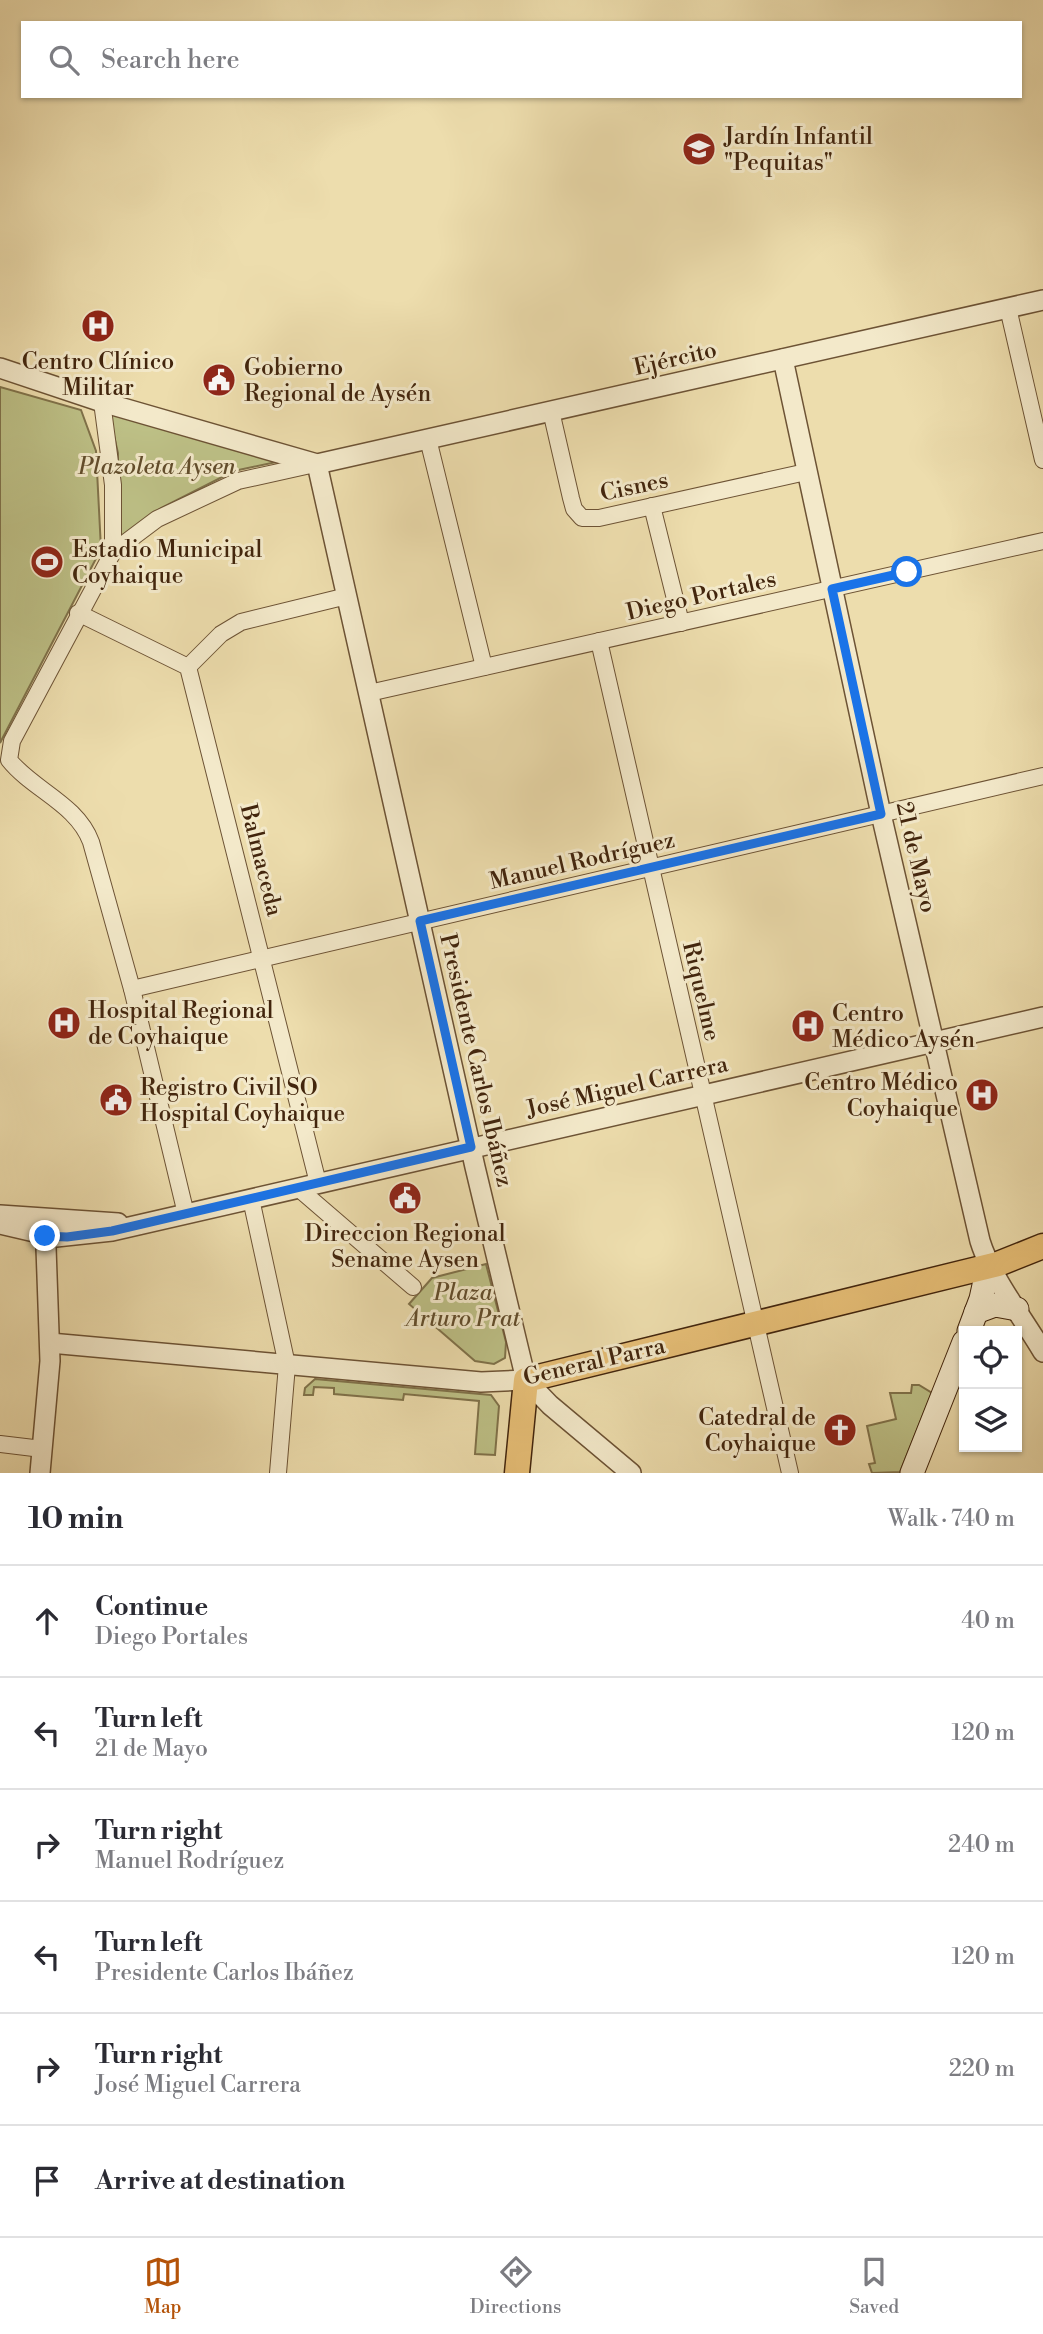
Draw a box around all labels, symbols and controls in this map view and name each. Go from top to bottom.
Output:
search box [21,21,1022,98]
icon: search [45,41,83,79]
text: Search here [101,44,240,76]
place label: Jardín Infantil "Pequitas" [723,123,873,177]
school or university icon: Jardín Infantil "Pequitas" [680,130,718,168]
hospital icon: Centro Clínico Militar [79,307,117,345]
street label: Ejército [631,336,720,382]
place label: Centro Clínico Militar [22,348,174,402]
place label: Gobierno Regional de Aysén [244,354,431,408]
public building icon: Gobierno Regional de Aysén [200,361,238,399]
park label: Plazoleta Aysen [77,453,237,481]
street label: Cisnes [598,466,671,508]
place label: Estadio Municipal Coyhaique [72,536,262,590]
sports icon: Estadio Municipal Coyhaique [28,543,66,581]
route start [891,556,922,587]
street label: Diego Portales [624,565,779,627]
street label: 21 de Mayo [890,799,942,915]
street label: Balmaceda [233,800,289,919]
street label: Manuel Rodríguez [487,826,678,896]
street label: Presidente Carlos Ibáñez [433,931,519,1189]
street label: Riquelme [676,939,726,1044]
place label: Hospital Regional de Coyhaique [88,997,274,1051]
place label: Centro Médico Aysén [832,1000,975,1054]
hospital icon: Hospital Regional de Coyhaique [45,1004,83,1042]
hospital icon: Centro Médico Aysén [789,1007,827,1045]
street label: José Miguel Carrera [523,1050,731,1124]
place label: Centro Médico Coyhaique [804,1069,958,1123]
place label: Registro Civil SO Hospital Coyhaique [140,1074,345,1128]
hospital icon: Centro Médico Coyhaique [963,1076,1001,1114]
public building icon: Registro Civil SO Hospital Coyhaique [97,1081,135,1119]
public building icon: Direccion Regional Sename Aysen [386,1179,424,1217]
route end [29,1220,60,1251]
place label: Direccion Regional Sename Aysen [305,1220,506,1274]
park label: Plaza Arturo Prat [403,1279,520,1333]
map controls [959,1326,1022,1452]
button: locate [959,1326,1022,1389]
street label: General Parra [520,1332,668,1392]
button: layers [959,1389,1022,1452]
place label: Catedral de Coyhaique [698,1404,816,1458]
church icon: Catedral de Coyhaique [821,1411,859,1449]
text: 10 min [28,1500,123,1538]
text: Walk · 740 m [888,1505,1015,1533]
text: Continue [95,1591,208,1623]
icon: ahead [28,1602,66,1640]
text: 40 m [961,1607,1015,1635]
text: Diego Portales [95,1623,248,1651]
text: Turn left [95,1703,203,1735]
icon: left [28,1714,66,1752]
text: 120 m [951,1719,1015,1747]
text: 21 de Mayo [95,1735,208,1763]
text: Turn right [95,1815,223,1847]
icon: right [28,1826,66,1864]
text: 240 m [948,1831,1015,1859]
text: Manuel Rodríguez [95,1847,284,1875]
text: Turn left [95,1927,203,1959]
icon: left [28,1938,66,1976]
text: 120 m [951,1943,1015,1971]
text: Presidente Carlos Ibáñez [95,1959,354,1987]
text: Turn right [95,2039,223,2071]
icon: right [28,2050,66,2088]
text: 220 m [949,2055,1015,2083]
text: José Miguel Carrera [95,2071,301,2099]
icon: arrive [28,2162,66,2200]
text: Arrive at destination [95,2165,345,2197]
tab: Map [144,2253,182,2319]
tab: Directions [470,2253,561,2319]
tab: Saved [849,2253,899,2319]

